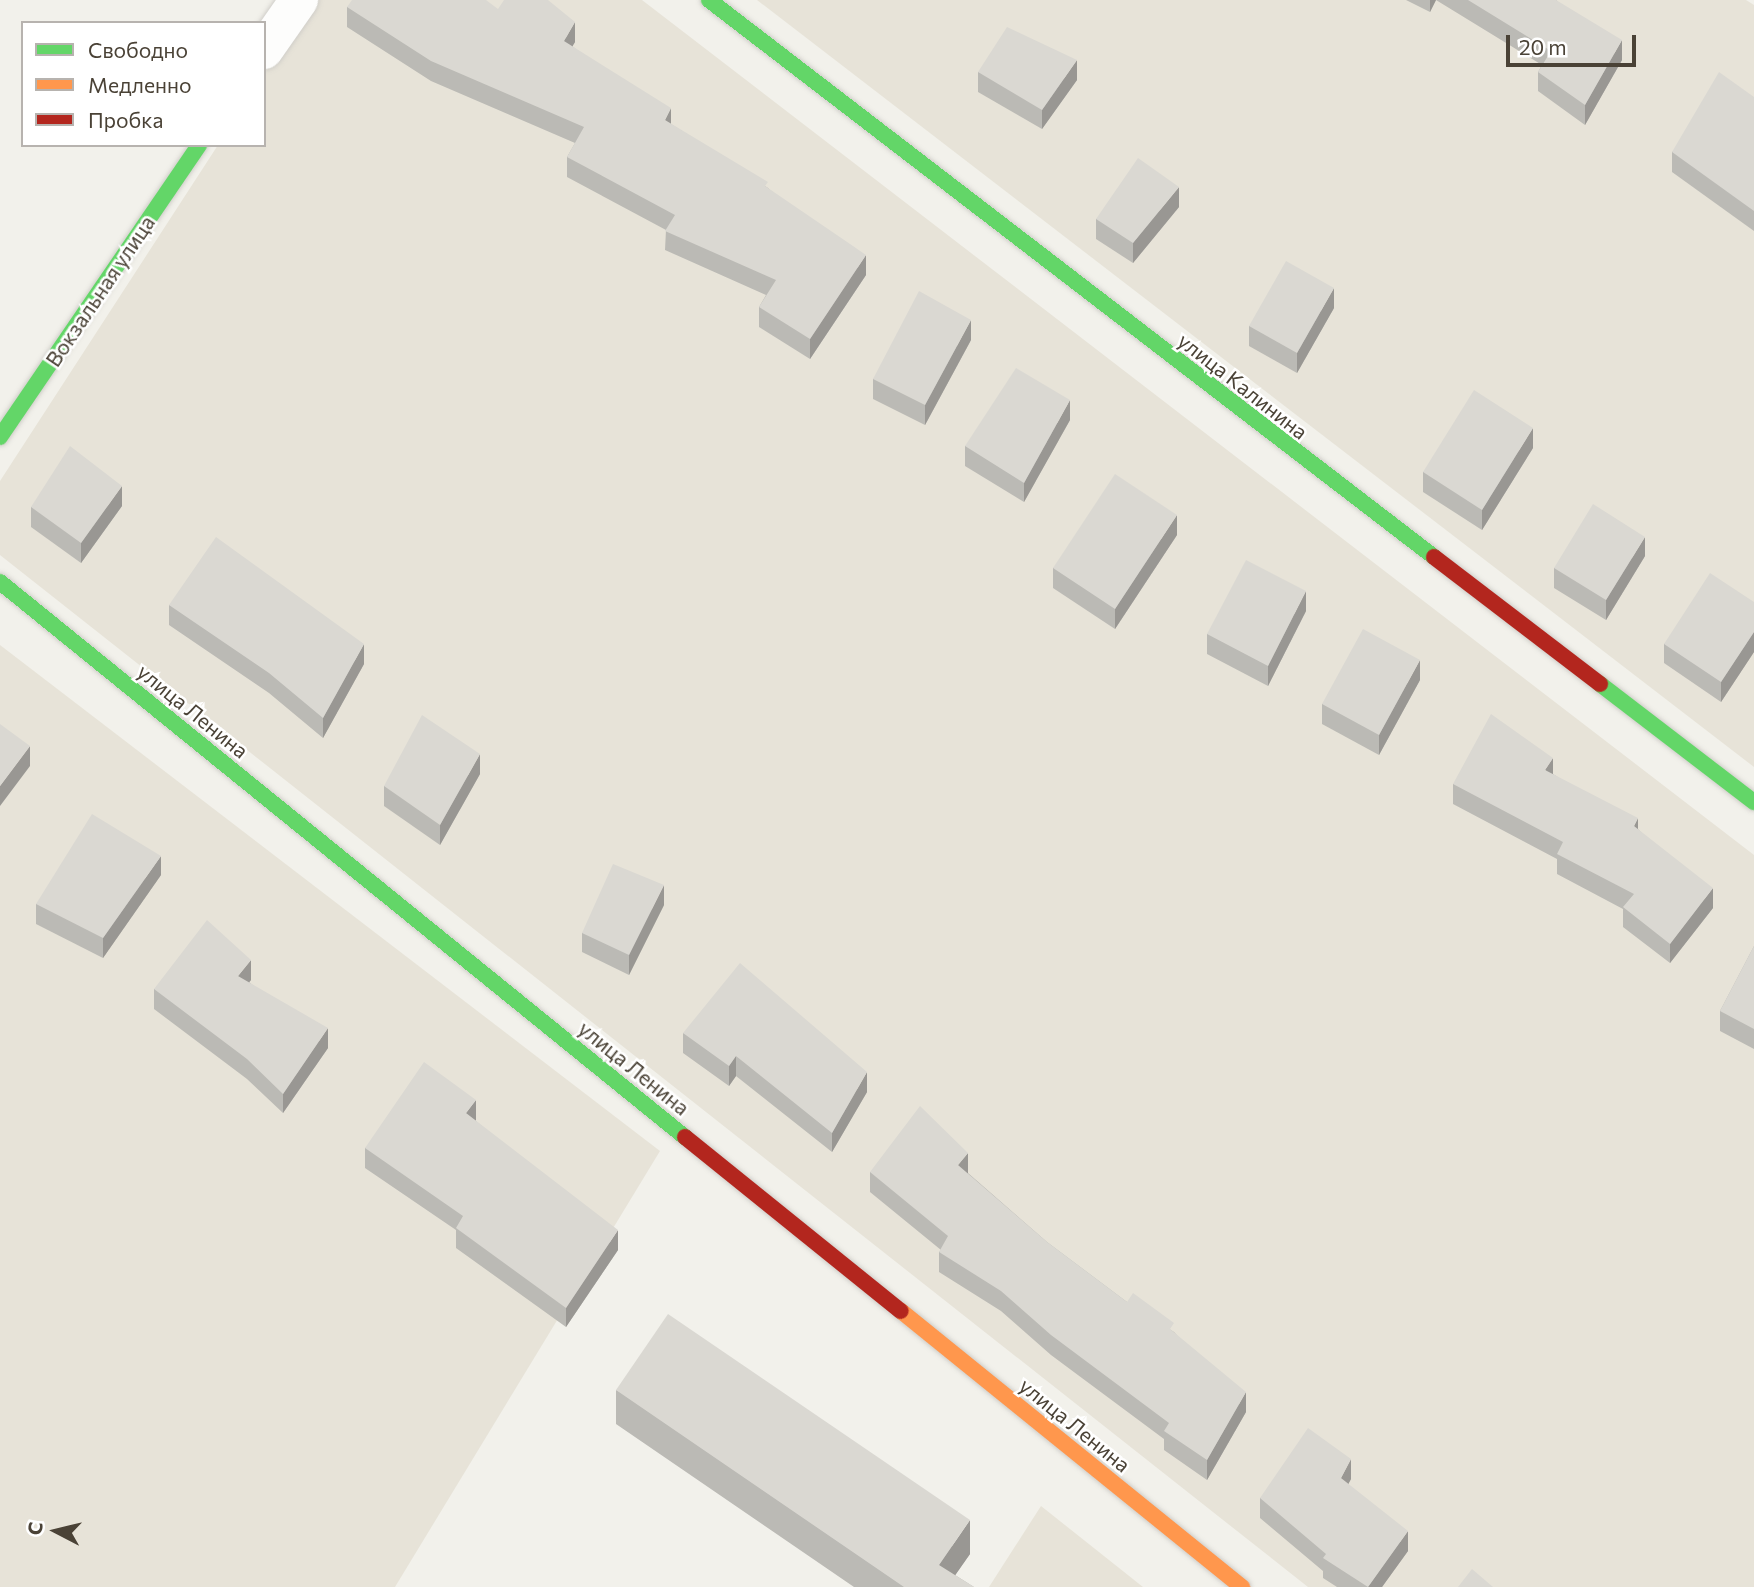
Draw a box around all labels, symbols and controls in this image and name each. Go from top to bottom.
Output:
legend [21,21,266,147]
scale bar [1509,21,1638,65]
text: 20 m [1519,34,1567,59]
text: Свободно [88,37,188,62]
text: Медленно [88,72,192,97]
text: Пробка [88,107,163,132]
street label: Вокзальная улица [40,211,160,371]
street label: улица Калинина [1173,328,1313,444]
street label: улица Ленина [133,659,253,763]
street label: улица Ленина [574,1016,694,1120]
street label: улица Ленина [1015,1373,1135,1477]
north arrow [21,1496,91,1566]
text: С [22,1521,47,1536]

